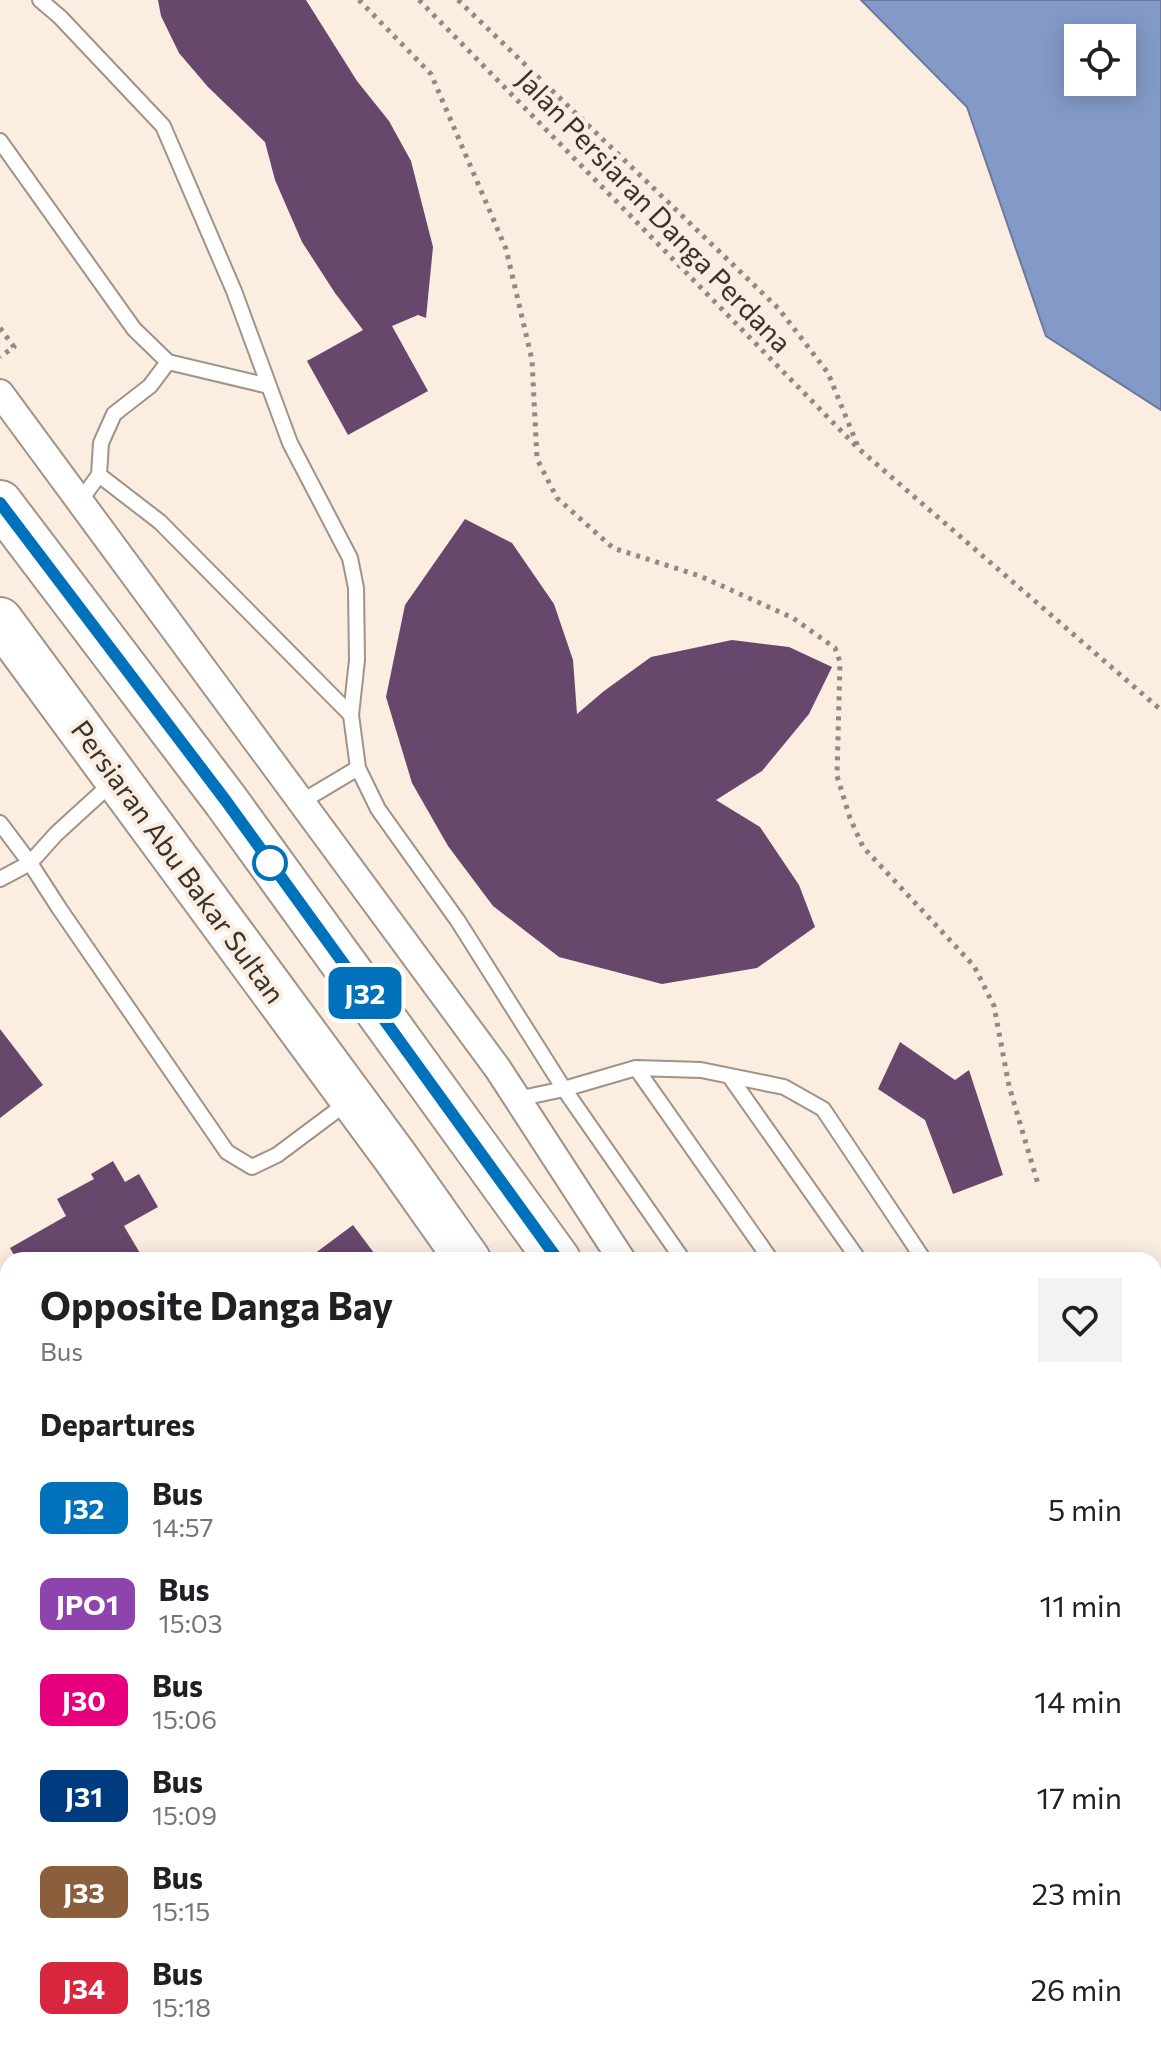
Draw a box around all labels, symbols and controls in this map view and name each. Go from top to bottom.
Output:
map controls [1064,24,1136,96]
button: locate [1064,24,1136,96]
street label: Jalan Persiaran Danga Perdana [510,62,799,359]
street label: Persiaran Abu Bakar Sultan [65,713,293,1010]
unlabelled marker [253,846,287,880]
line badge: J32 [319,967,411,1019]
text: J32 [344,976,386,1010]
button: heart [1038,1278,1122,1362]
text: Opposite Danga Bay [40,1281,393,1328]
text: Bus [40,1335,83,1366]
text: Departures [40,1405,195,1442]
text: Bus [152,1474,203,1511]
text: 5 min [1048,1490,1122,1527]
text: J32 [63,1491,105,1525]
text: 14:57 [152,1511,214,1542]
text: Bus [159,1570,210,1607]
text: 11 min [1040,1586,1122,1623]
text: JPO1 [56,1587,119,1621]
text: 15:03 [159,1607,223,1638]
text: Bus [152,1666,203,1703]
text: 14 min [1034,1682,1122,1719]
text: J30 [62,1683,106,1717]
text: 15:06 [152,1703,217,1734]
text: Bus [152,1762,203,1799]
text: 17 min [1037,1778,1122,1815]
text: J31 [65,1779,103,1813]
text: 15:09 [152,1799,217,1830]
text: Bus [152,1858,203,1895]
text: 23 min [1031,1874,1122,1911]
text: J33 [63,1875,105,1909]
text: 15:15 [152,1895,210,1926]
text: Bus [152,1954,203,1991]
text: 26 min [1030,1970,1122,2007]
text: J34 [63,1971,105,2005]
text: 15:18 [152,1991,211,2022]

